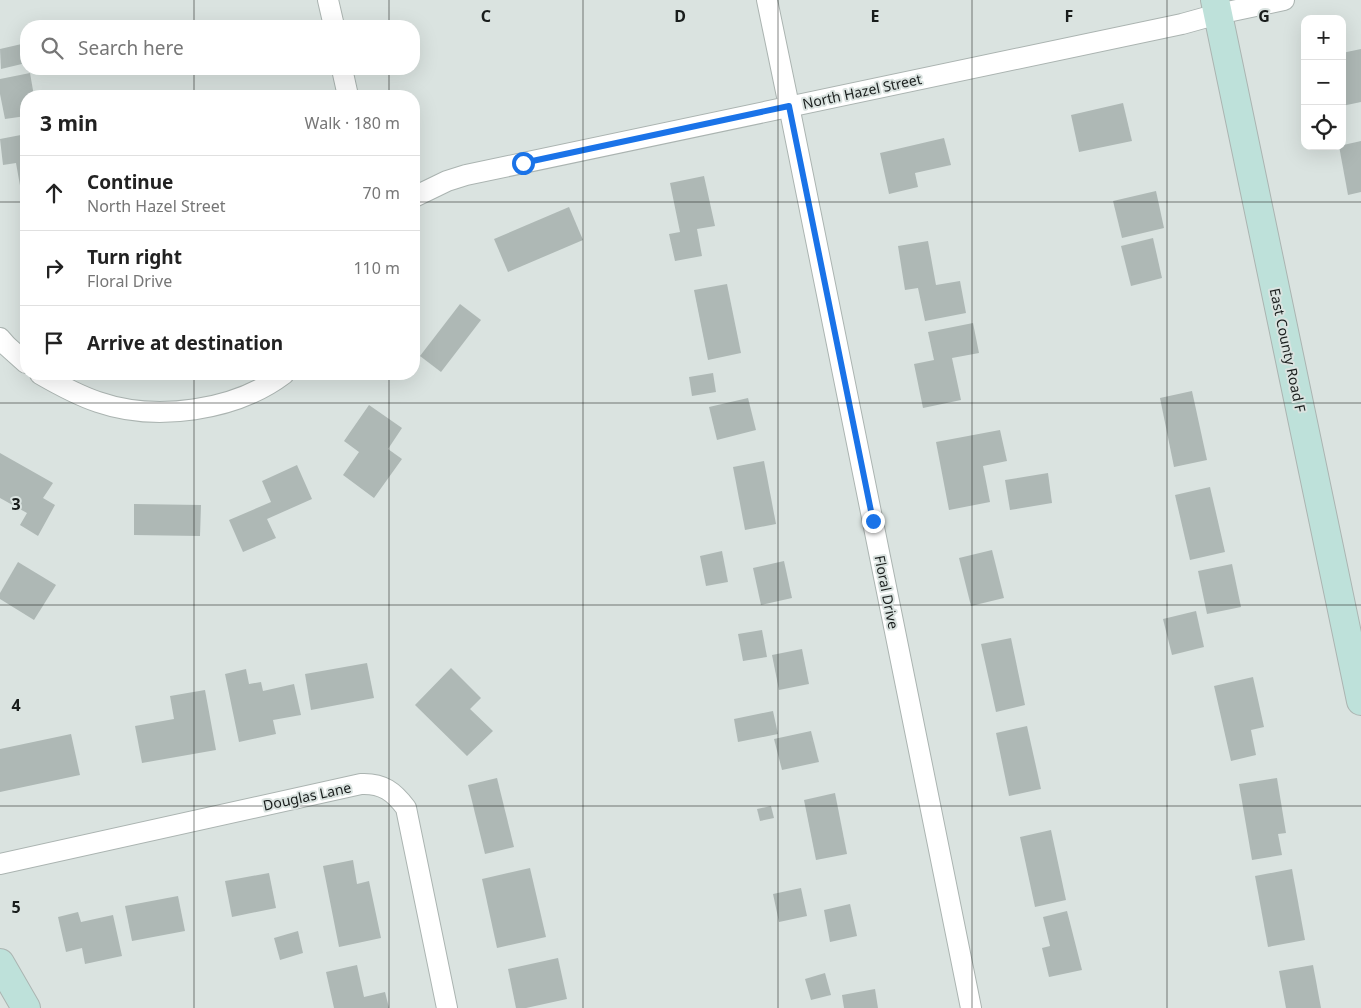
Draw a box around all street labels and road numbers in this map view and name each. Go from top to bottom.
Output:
street label: North Hazel Street [801,69,923,113]
street label: East County Road F [1266,286,1310,414]
street label: Floral Drive [871,554,903,631]
street label: Douglas Lane [261,777,353,815]

